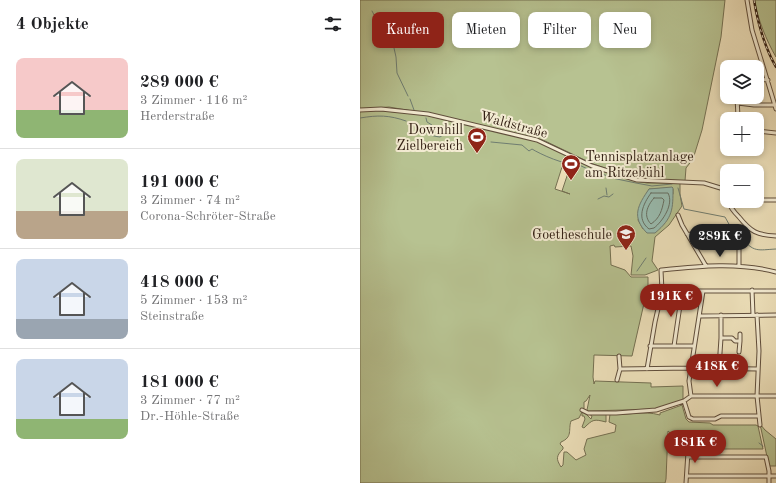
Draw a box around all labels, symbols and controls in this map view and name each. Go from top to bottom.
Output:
chip: Kaufen [372,12,444,48]
chip: Mieten [452,12,520,48]
chip: Filter [528,12,591,48]
chip: Neu [599,12,651,48]
icon: filters [322,13,344,35]
text: 4 Objekte [16,16,89,33]
map controls [720,60,764,208]
button: layers [720,60,764,104]
icon: home [48,74,96,122]
text: 289 000 € [140,74,219,91]
text: 3 Zimmer · 116 m² [140,94,248,107]
street label: Waldstraße [478,109,549,141]
text: Herderstraße [140,110,214,123]
button: + [720,112,764,156]
place label: Downhill Zielbereich [397,123,463,153]
sports icon: Downhill Zielbereich [466,126,488,154]
place label: Tennisplatzanlage am Ritzebühl [585,150,694,180]
sports icon: Tennisplatzanlage am Ritzebühl [560,153,582,181]
button: − [720,164,764,208]
text: 191 000 € [140,174,219,191]
icon: home [48,175,96,223]
text: 3 Zimmer · 74 m² [140,194,240,207]
text: Corona-Schröter-Straße [140,210,276,223]
school or university icon: Goetheschule [615,223,637,251]
pin: 289K € [687,224,753,258]
place label: Goetheschule [532,228,612,242]
text: 289K € [698,230,742,243]
text: 418 000 € [140,274,219,291]
icon: home [48,275,96,323]
pin: 191K € [638,284,704,318]
text: 191K € [649,290,693,303]
text: 5 Zimmer · 153 m² [140,294,248,307]
text: Steinstraße [140,310,204,323]
pin: 418K € [684,354,750,388]
text: 418K € [695,360,739,373]
text: 181 000 € [140,374,219,391]
icon: home [48,375,96,423]
text: 3 Zimmer · 77 m² [140,394,240,407]
text: Dr.-Höhle-Straße [140,410,239,423]
pin: 181K € [662,430,728,464]
text: 181K € [673,436,717,449]

